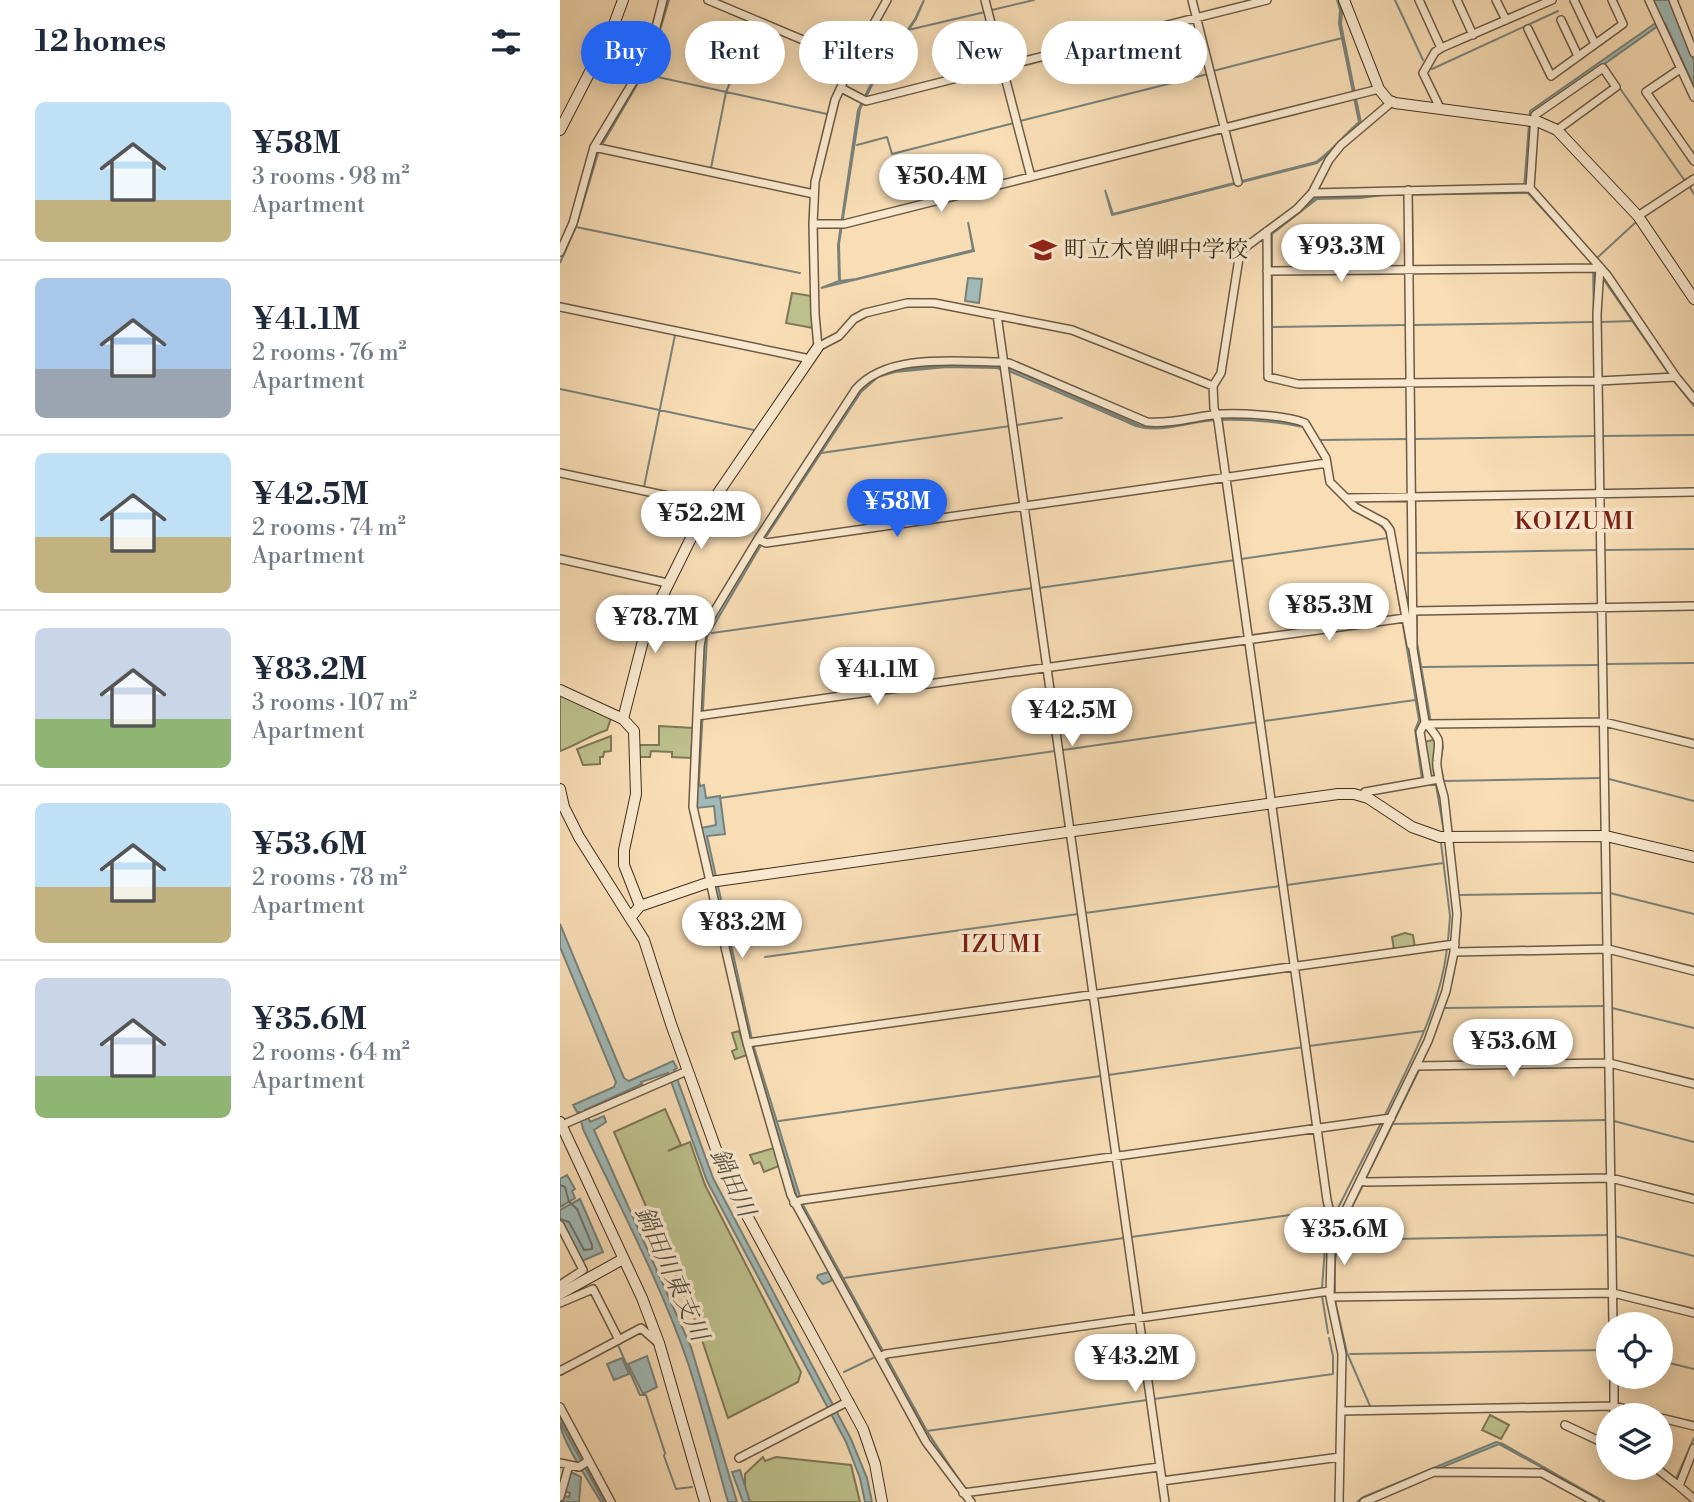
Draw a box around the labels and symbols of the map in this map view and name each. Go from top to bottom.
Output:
pin: ¥50.4M [884,154,998,214]
pin: ¥93.3M [1284,224,1398,284]
school or university icon: 町立木曽岬中学校 [1028,235,1058,265]
place label: 町立木曽岬中学校 [1064,236,1248,264]
pin: ¥58M [856,480,938,539]
pin: ¥52.2M [644,491,758,551]
district label: KOIZUMI [1514,507,1636,537]
pin: ¥85.3M [1272,584,1386,643]
pin: ¥78.7M [598,596,712,655]
pin: ¥41.1M [820,648,934,707]
pin: ¥42.5M [1015,688,1129,748]
pin: ¥83.2M [685,900,799,960]
district label: IZUMI [961,930,1043,960]
pin: ¥53.6M [1456,1020,1570,1079]
water label: 鍋田川 [703,1144,762,1225]
water label: 鍋田川東支川 [628,1202,715,1349]
pin: ¥35.6M [1287,1208,1401,1267]
pin: ¥43.2M [1078,1334,1192,1394]

